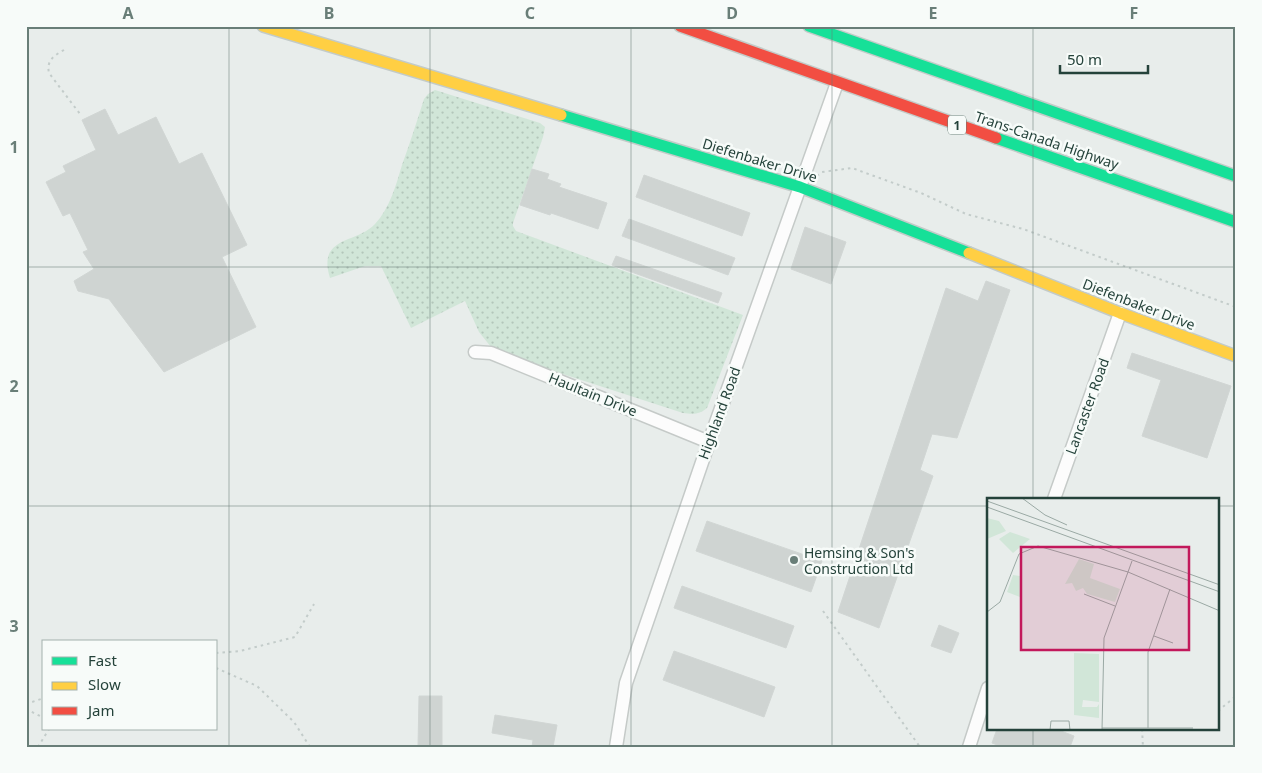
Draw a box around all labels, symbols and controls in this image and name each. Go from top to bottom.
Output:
text: A [122,2,134,24]
text: B [324,2,334,24]
text: C [525,2,535,24]
text: D [726,2,738,24]
text: E [929,2,938,24]
text: F [1130,2,1138,24]
scale bar [1060,42,1147,74]
text: 50 m [1067,49,1102,69]
street label: Trans-Canada Highway [973,106,1122,174]
road number: 1 [948,116,966,134]
street label: Diefenbaker Drive [700,134,820,187]
text: 1 [9,136,19,158]
street label: Diefenbaker Drive [1080,274,1198,334]
street label: Lancaster Road [1061,355,1113,457]
street label: Highland Road [693,364,745,462]
street label: Haultain Drive [546,368,640,420]
text: 2 [9,375,19,397]
inset map [987,498,1220,730]
place label: Hemsing & Son's Construction Ltd [804,543,915,578]
marker: Hemsing & Son's Construction Ltd [788,554,800,566]
text: 3 [9,615,19,637]
legend [42,640,218,730]
text: Fast [88,650,117,670]
text: Slow [88,674,121,694]
text: Jam [86,700,115,720]

